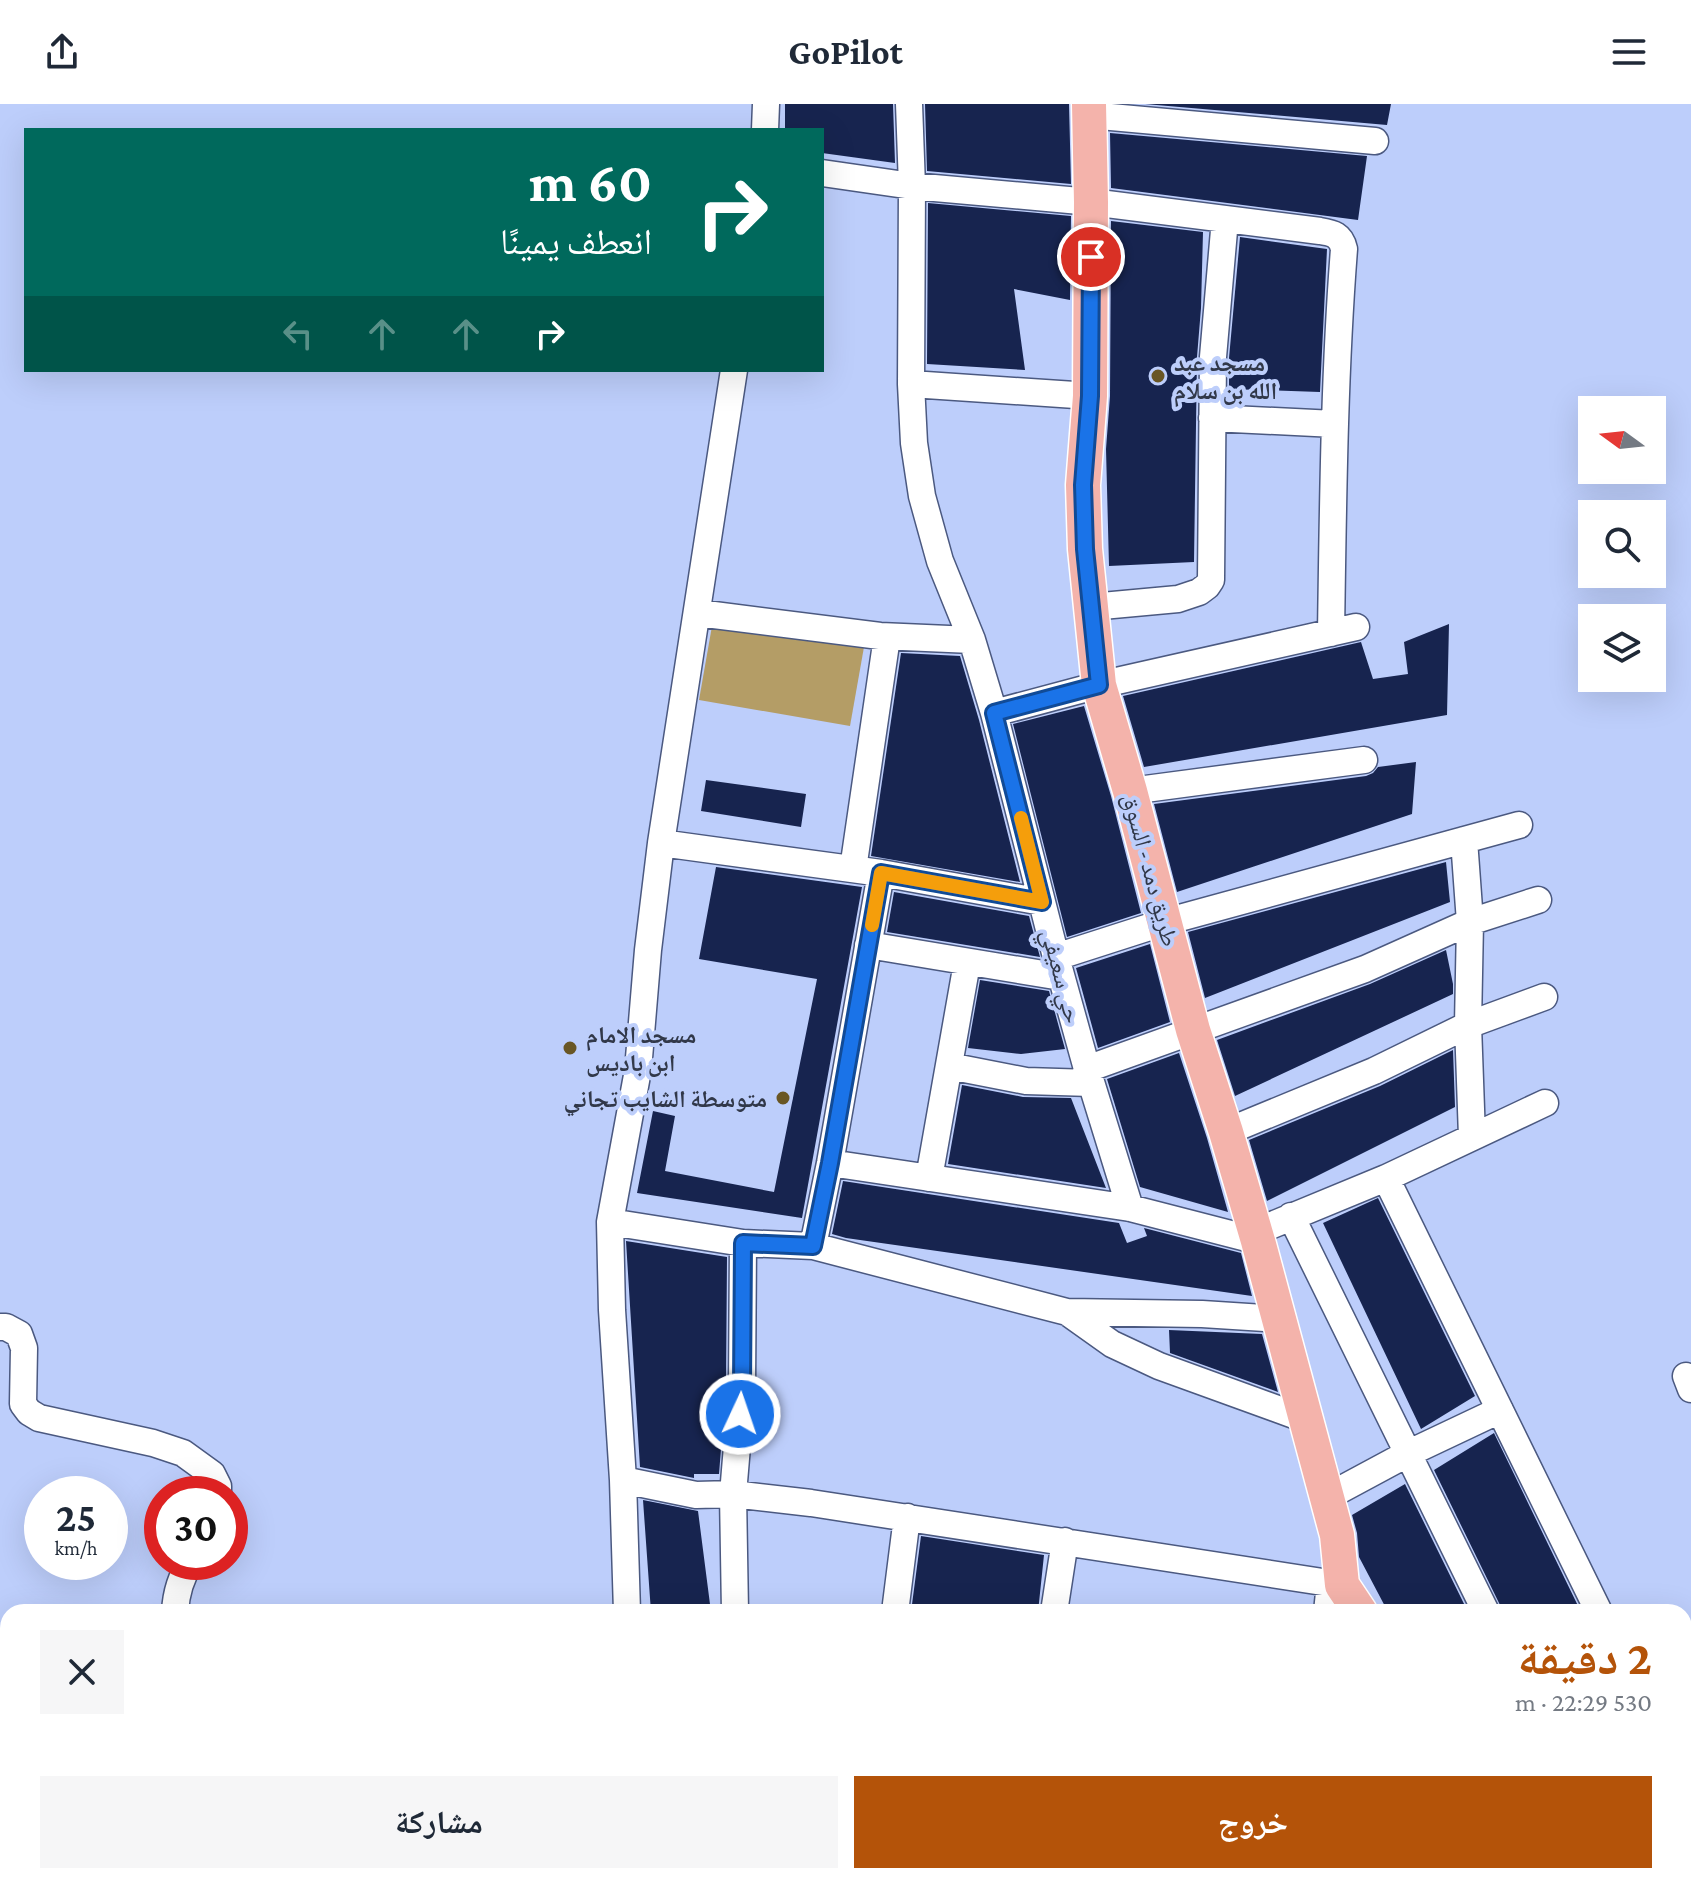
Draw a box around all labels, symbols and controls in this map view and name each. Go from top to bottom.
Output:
icon: share [40,30,84,74]
icon: menu [1607,30,1651,74]
text: GoPilot [788,32,903,72]
text: 60 m [529,151,652,213]
icon: right [680,160,784,264]
text: انعطف يمينًا [500,222,652,262]
pin [1057,223,1125,291]
icon: arrive [1069,235,1113,279]
icon: left [276,312,320,356]
icon: ahead [360,312,404,356]
icon: ahead [444,312,488,356]
icon: right [528,312,572,356]
place label: مسجد عبد الله بن سلام [1174,349,1277,408]
marker: مسجد عبد الله بن سلام [1149,367,1167,385]
north arrow [1578,396,1666,484]
map controls [1578,396,1666,692]
button: search [1578,500,1666,588]
button: layers [1578,604,1666,692]
street label: طريق دمد - السوق [1117,791,1184,950]
street label: حي سعيفي [1031,926,1088,1028]
place label: مسجد الامام ابن باديس [586,1021,696,1077]
marker: مسجد الامام ابن باديس [561,1039,579,1057]
place label: متوسطة الشايب تجاني [564,1085,767,1117]
marker: متوسطة الشايب تجاني [774,1089,792,1107]
position arrow [698,1372,782,1456]
speed limit sign: 30 [144,1476,248,1580]
text: 25 [56,1495,96,1540]
text: km/h [54,1537,98,1559]
button: close [40,1630,124,1714]
text: 2 دقيقة [1517,1631,1652,1684]
text: 530 m · 22:29 [1515,1688,1652,1717]
button: مشاركة [40,1776,838,1868]
button: خروج [854,1776,1652,1868]

